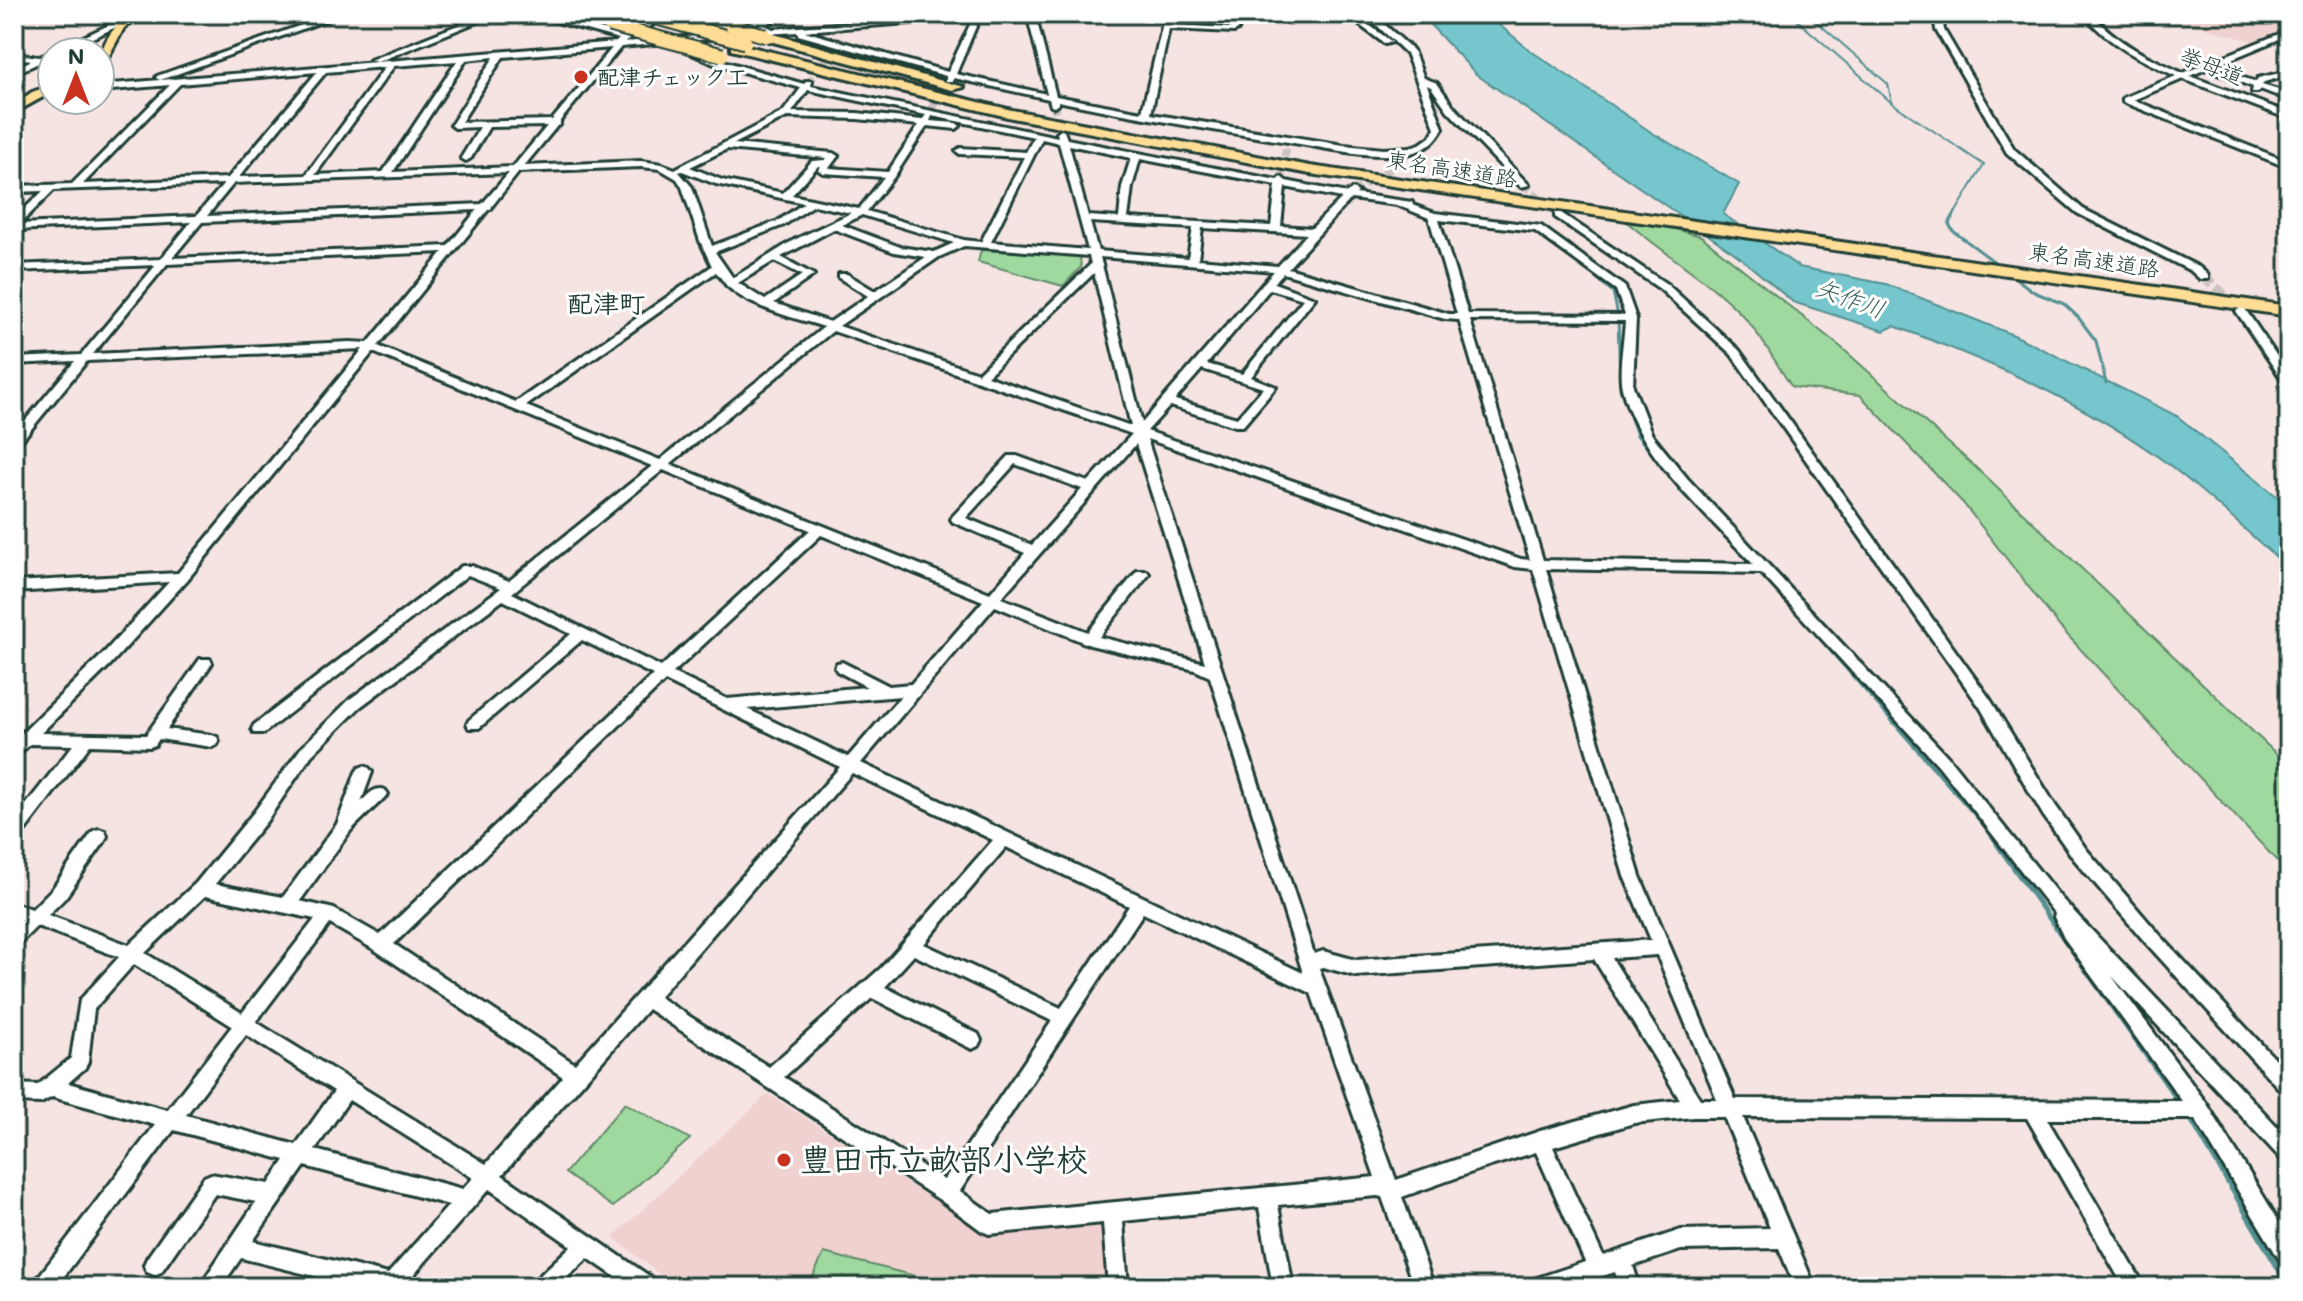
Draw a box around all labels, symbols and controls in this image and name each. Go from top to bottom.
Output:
north arrow [36,36,116,116]
street label: 挙母道 [2176,40,2248,91]
text: N [68,41,84,70]
place label: 配津チェック工 [597,62,748,91]
marker: 配津チェック工 [572,68,590,86]
street label: 東名高速道路 [1385,144,1520,193]
street label: 東名高速道路 [2027,236,2161,283]
water label: 矢作川 [1811,271,1890,324]
district label: 配津町 [567,286,645,320]
place label: 豊田市立畝部小学校 [800,1137,1088,1179]
marker: 豊田市立畝部小学校 [775,1151,793,1169]

